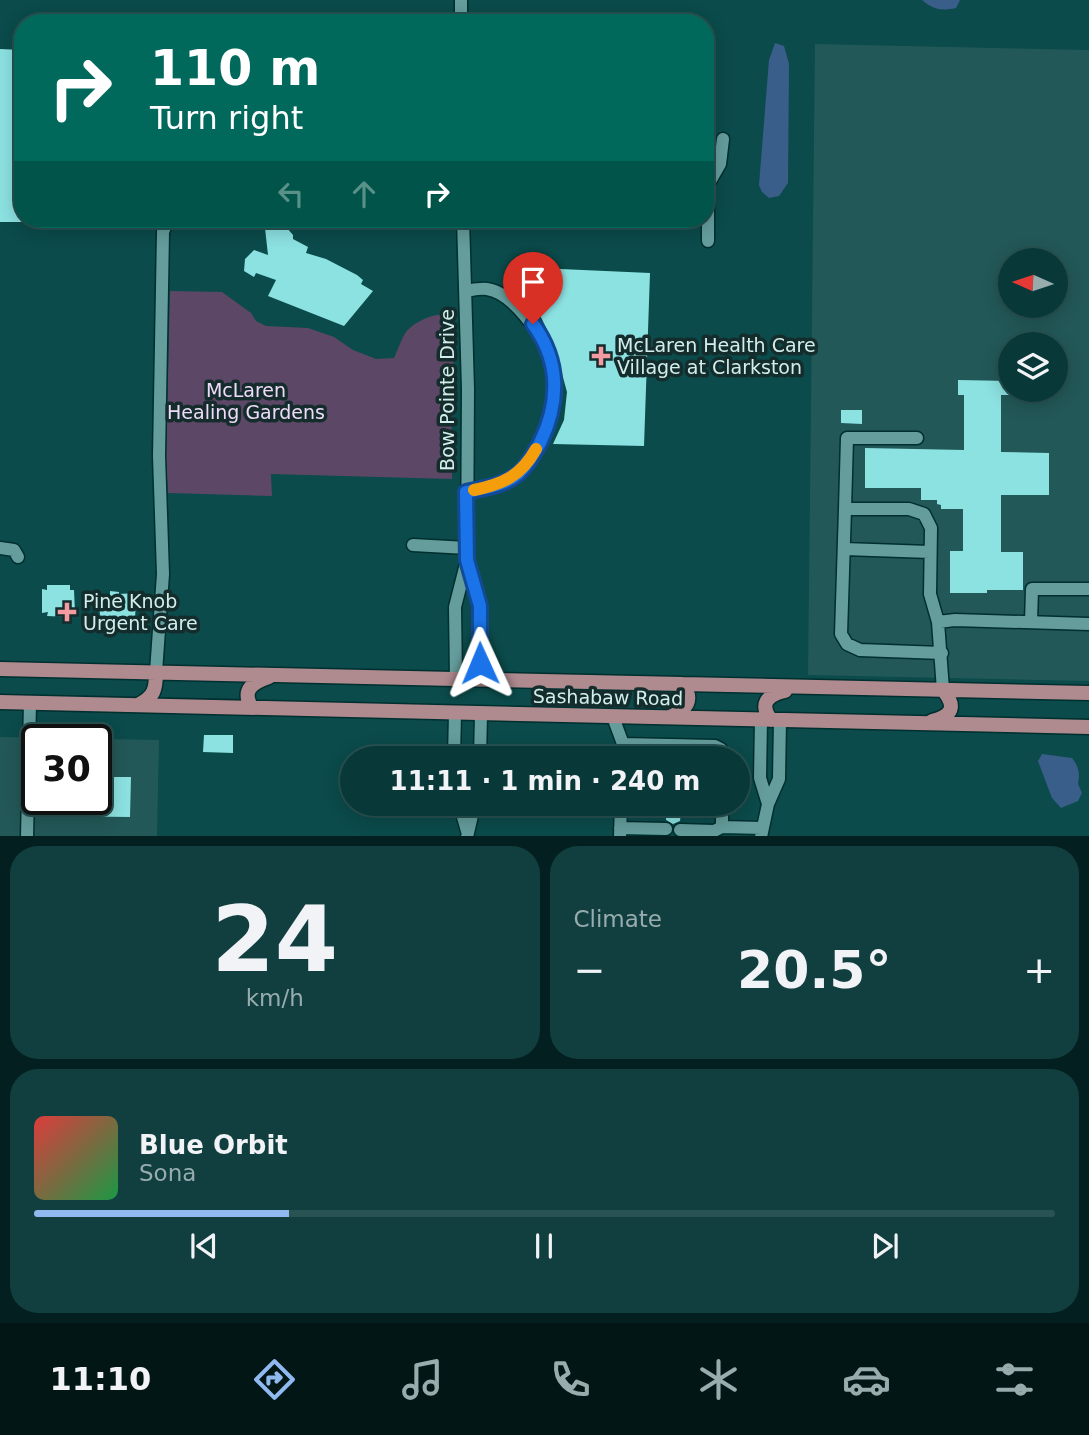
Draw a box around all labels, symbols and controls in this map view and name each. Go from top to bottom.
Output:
text: 110 m [150,40,320,97]
icon: right [35,42,126,133]
text: Turn right [150,99,303,137]
icon: left [272,175,310,213]
icon: ahead [345,175,383,213]
icon: right [418,175,456,213]
north arrow [998,248,1068,318]
map controls [998,248,1068,402]
pin [503,252,563,324]
icon: arrive [514,263,552,301]
street label: Bow Pointe Drive [436,309,458,471]
button: layers [998,332,1068,402]
place label: McLaren Health Care Village at Clarkston [617,334,816,378]
marker: McLaren Health Care Village at Clarkston [591,346,611,366]
park label: McLaren Healing Gardens [167,379,325,423]
place label: Pine Knob Urgent Care [83,590,198,634]
marker: Pine Knob Urgent Care [57,602,77,622]
position arrow [443,626,517,700]
street label: Sashabaw Road [533,685,683,709]
speed limit sign: 30 [21,724,112,815]
text: 11:11 · 1 min · 240 m [390,766,700,796]
text: 24 [211,887,338,992]
text: Climate [574,906,662,932]
text: 20.5° [737,940,891,1000]
text: − [574,948,605,992]
text: + [1023,948,1055,992]
text: km/h [246,985,304,1011]
text: Blue Orbit [139,1130,288,1160]
text: Sona [139,1160,196,1186]
icon: previous [185,1227,223,1265]
icon: pause [525,1227,563,1265]
icon: next [866,1227,904,1265]
icon: directions [250,1355,299,1404]
icon: music [398,1355,447,1404]
icon: phone [546,1355,595,1404]
icon: climate [694,1355,743,1404]
icon: car [842,1355,891,1404]
icon: filters [990,1355,1039,1404]
text: 11:10 [50,1360,151,1398]

